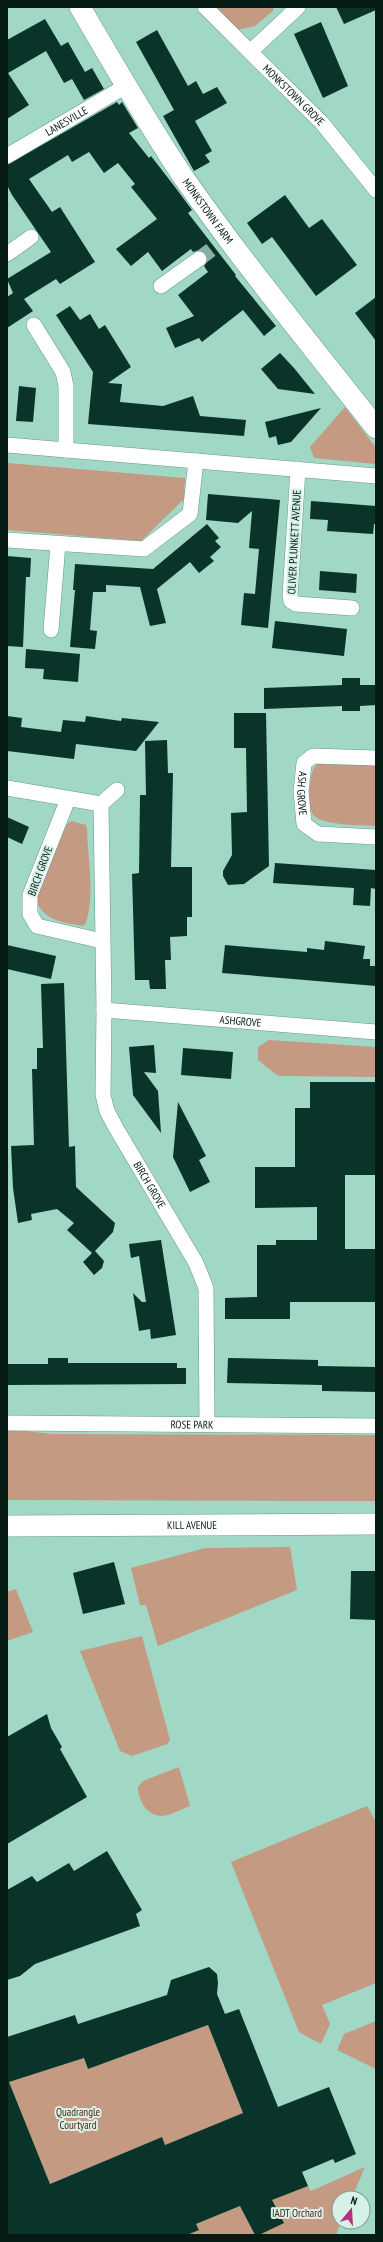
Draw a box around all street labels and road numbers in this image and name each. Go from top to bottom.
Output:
street label: MONKSTOWN GROVE [260,61,328,129]
street label: LANESVILLE [43,103,90,139]
street label: MONKSTOWN FARM [180,176,236,246]
street label: OLIVER PLUNKETT AVENUE [284,489,304,595]
street label: ASH GROVE [294,771,310,816]
street label: BIRCH GROVE [25,844,56,898]
street label: ASHGROVE [219,1012,262,1030]
street label: BIRCH GROVE [130,1159,169,1211]
street label: ROSE PARK [170,1417,214,1432]
street label: KILL AVENUE [167,1518,217,1532]

